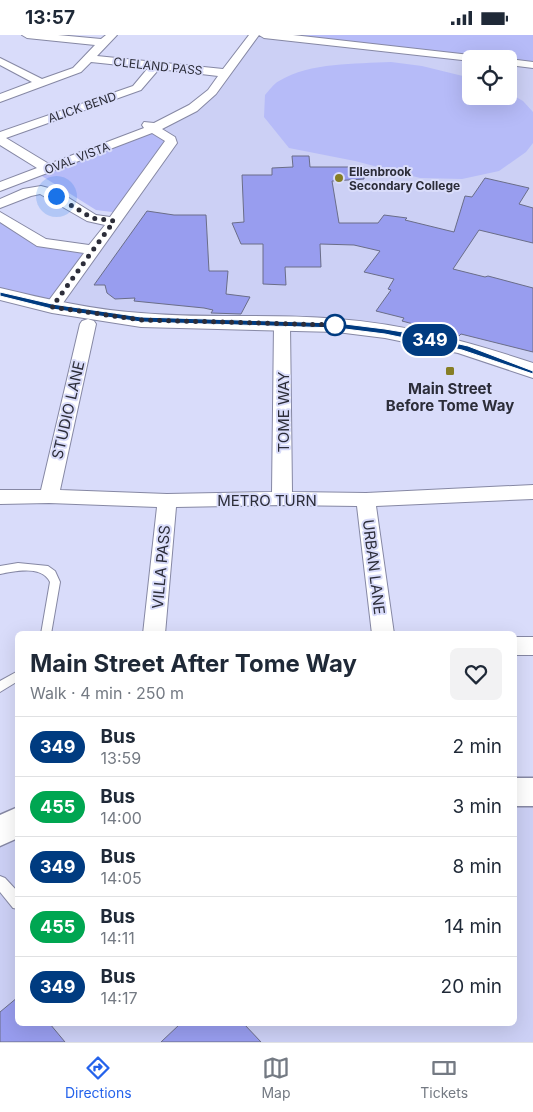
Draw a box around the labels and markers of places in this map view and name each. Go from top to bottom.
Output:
place label: Ellenbrook Secondary College [349,164,460,193]
marker: Ellenbrook Secondary College [333,172,345,184]
unlabelled marker [324,314,346,336]
marker: Main Street Before Tome Way [444,365,456,377]
place label: Main Street Before Tome Way [386,379,514,415]

